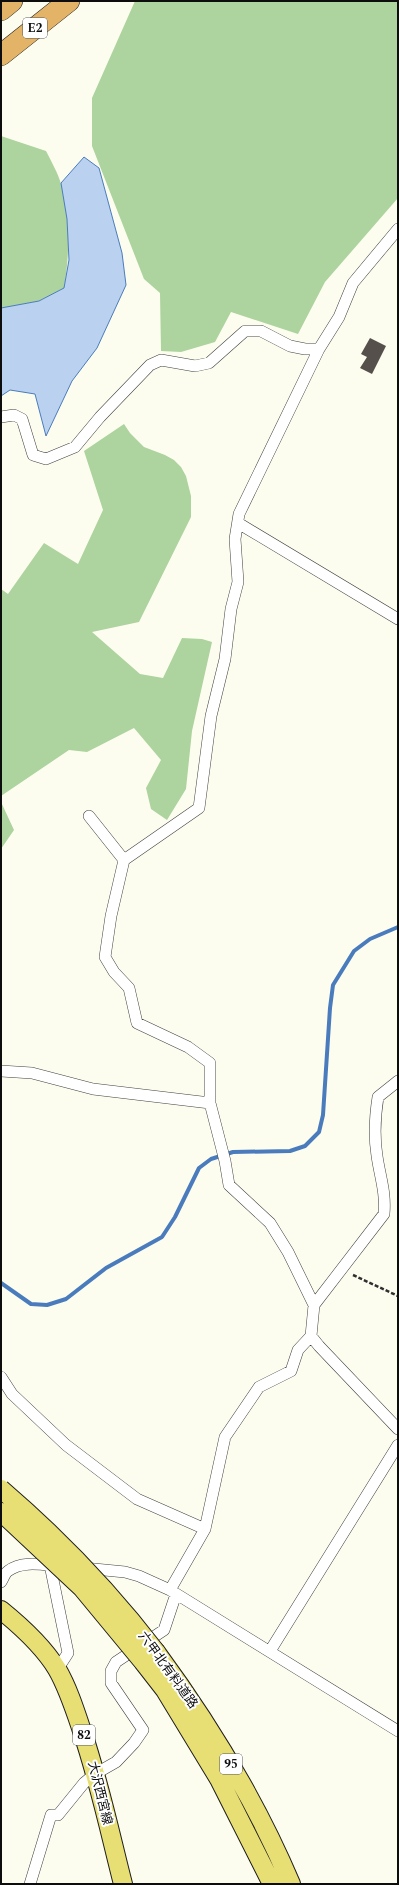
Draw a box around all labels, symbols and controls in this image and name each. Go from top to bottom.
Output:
road number: E2 [23,18,47,38]
street label: 六甲北有料道路 [133,1627,203,1713]
road number: 82 [73,1725,95,1745]
road number: 95 [220,1754,242,1774]
street label: 大沢西宮線 [82,1759,118,1827]

